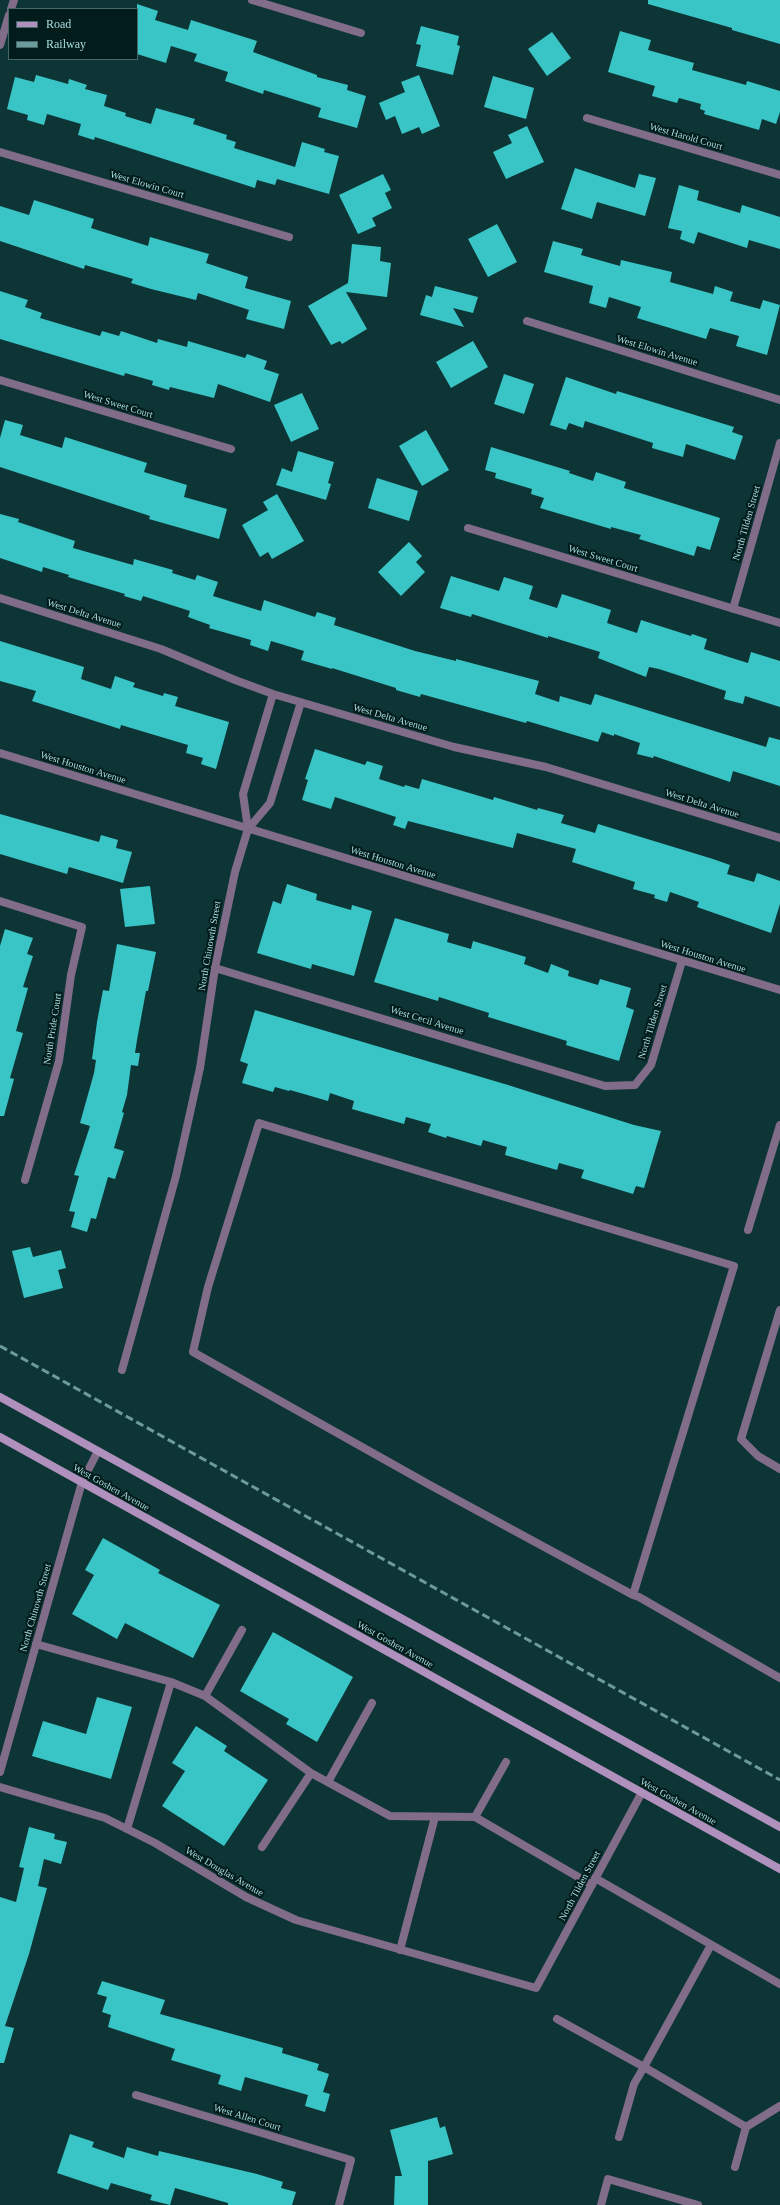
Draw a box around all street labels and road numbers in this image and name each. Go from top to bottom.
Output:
street label: West Harold Court [648,121,724,153]
street label: West Elowin Court [109,169,185,201]
street label: West Elowin Avenue [615,333,699,369]
street label: West Sweet Court [82,389,154,421]
street label: North Tilden Street [731,484,763,562]
street label: West Sweet Court [567,543,639,575]
street label: West Delta Avenue [46,597,122,631]
street label: West Delta Avenue [351,702,429,734]
street label: West Houston Avenue [39,749,127,787]
street label: West Delta Avenue [664,787,740,821]
street label: West Houston Avenue [349,844,437,882]
street label: North Chinowth Street [196,900,224,992]
street label: West Houston Avenue [659,938,747,976]
street label: North Tilden Street [636,983,670,1061]
street label: North Pride Court [41,992,65,1066]
street label: West Cecil Avenue [389,1004,465,1038]
street label: West Goshen Avenue [71,1462,151,1514]
street label: North Chinowth Street [18,1563,54,1653]
street label: West Goshen Avenue [355,1619,435,1671]
street label: West Goshen Avenue [638,1776,718,1828]
street label: West Douglas Avenue [183,1845,265,1899]
street label: North Tilden Street [557,1849,603,1923]
street label: West Allen Court [212,2102,282,2134]

